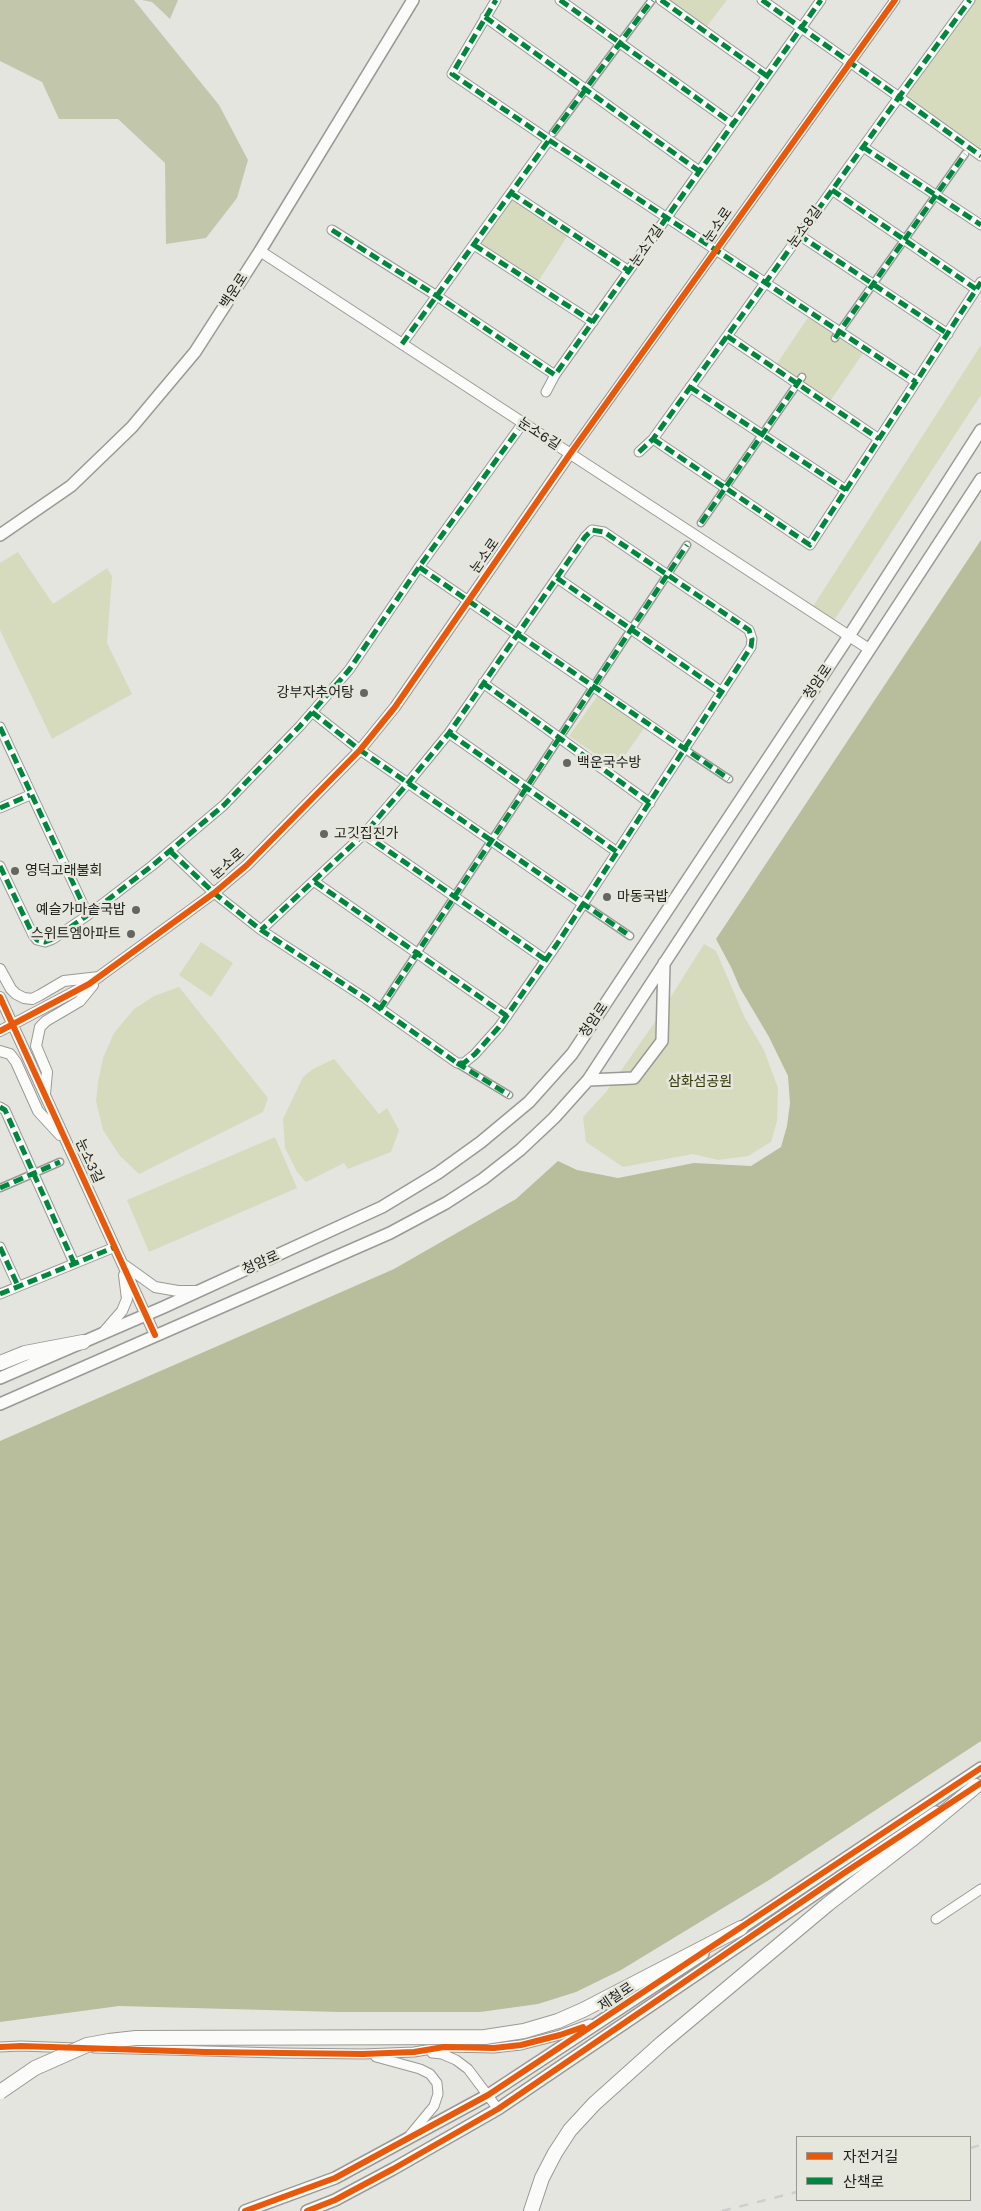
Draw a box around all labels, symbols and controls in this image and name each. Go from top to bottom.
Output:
street label: 눈소8길 [784,203,826,251]
street label: 눈소로 [700,204,736,246]
street label: 눈소7길 [627,222,667,270]
street label: 백운로 [216,270,252,312]
street label: 눈소6길 [515,414,563,454]
street label: 눈소로 [467,535,503,577]
street label: 청암로 [800,661,836,703]
place label: 강부자추어탕 [277,685,354,701]
marker: 강부자추어탕 [358,687,370,699]
place label: 백운국수방 [577,755,641,771]
marker: 백운국수방 [561,757,573,769]
place label: 고깃집진가 [334,826,398,842]
marker: 고깃집진가 [318,828,330,840]
street label: 눈소로 [208,845,248,883]
place label: 영덕고래불회 [25,863,102,879]
marker: 영덕고래불회 [9,865,21,877]
place label: 마동국밥 [617,889,669,905]
marker: 마동국밥 [601,891,613,903]
place label: 예슬가마솥국밥 [36,902,126,918]
marker: 예슬가마솥국밥 [130,904,142,916]
place label: 스위트엠아파트 [31,926,121,942]
marker: 스위트엠아파트 [125,928,137,940]
street label: 청암로 [576,999,612,1041]
park label: 삼화섬공원 [668,1074,732,1090]
street label: 눈소3길 [71,1136,107,1186]
street label: 청암로 [240,1247,282,1279]
street label: 제철로 [595,1979,637,2015]
legend [796,2136,971,2201]
text: 자전거길 [843,2148,898,2166]
text: 산책로 [843,2173,884,2191]

